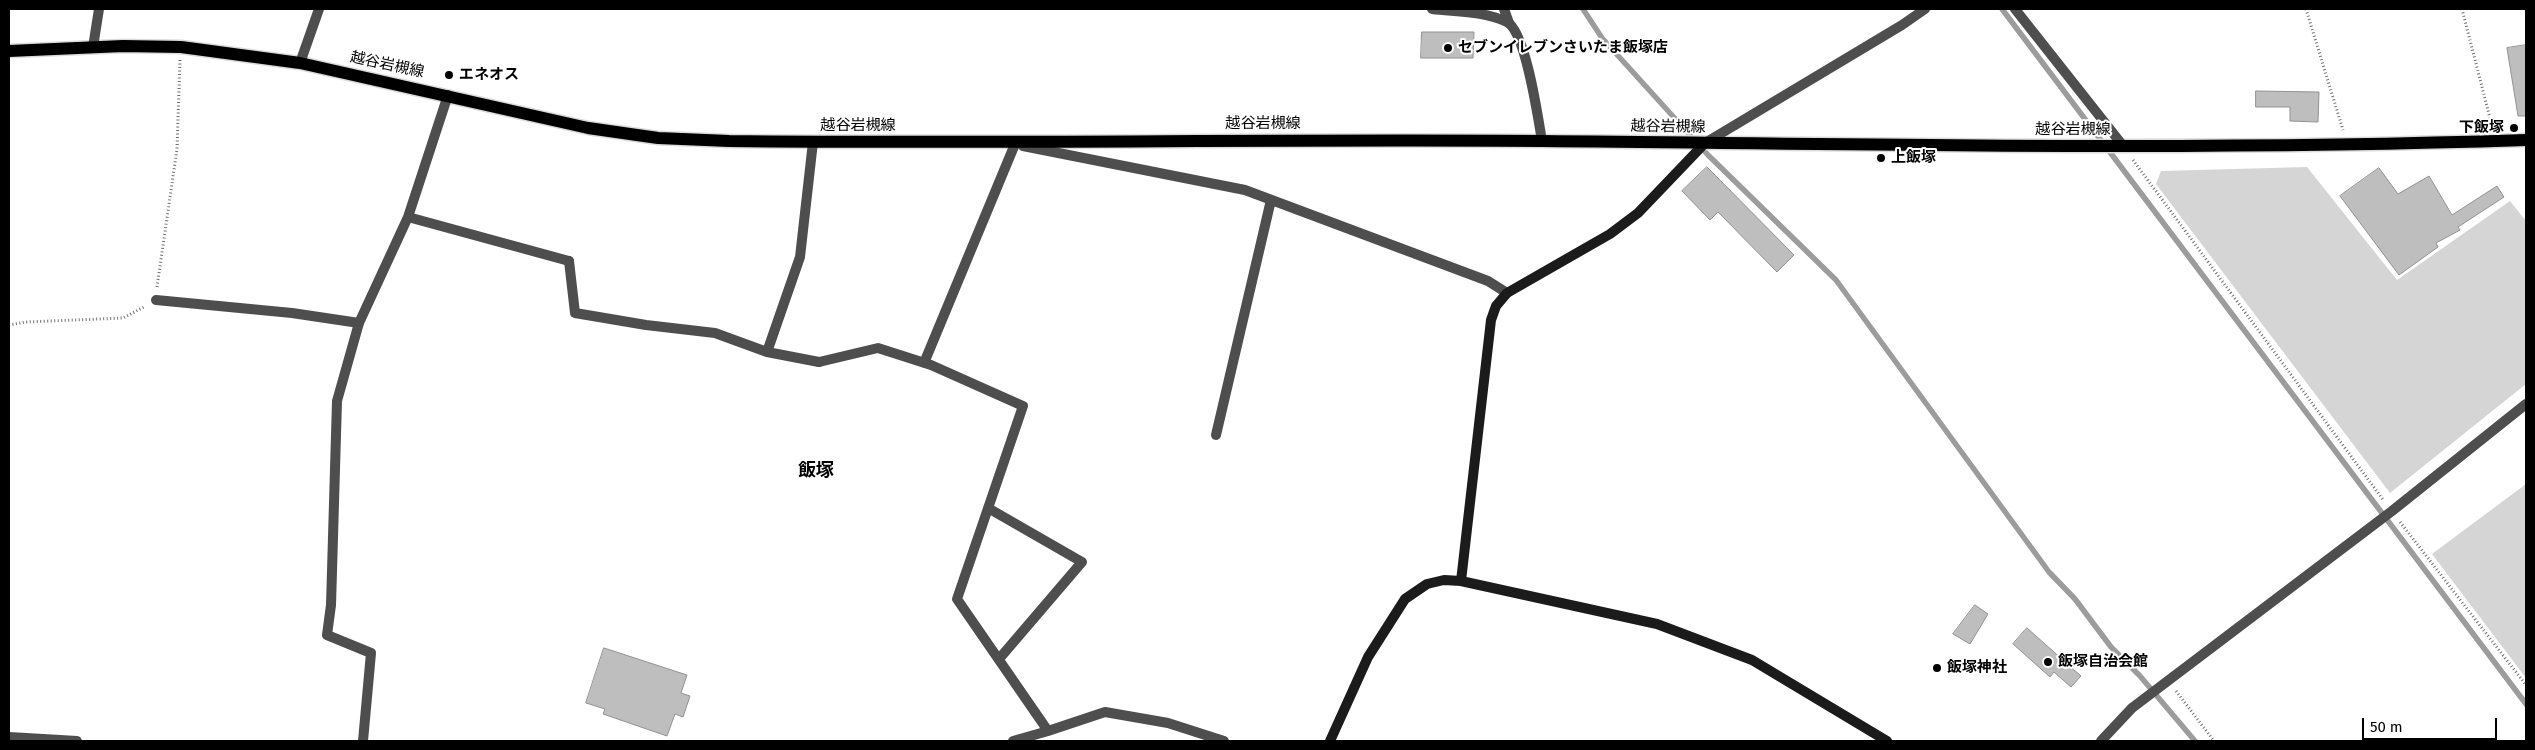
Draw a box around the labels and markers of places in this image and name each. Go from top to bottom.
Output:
place label: セブンイレブンさいたま飯塚店 [1458,39,1668,57]
marker: セブンイレブンさいたま飯塚店 [1442,42,1454,54]
place label: エネオス [459,66,519,84]
marker: エネオス [443,69,455,81]
place label: 下飯塚 [2459,119,2504,137]
marker: 下飯塚 [2508,122,2520,134]
place label: 上飯塚 [1891,149,1936,167]
marker: 上飯塚 [1875,152,1887,164]
place label: 飯塚自治会館 [2058,653,2148,671]
marker: 飯塚自治会館 [2042,656,2054,668]
place label: 飯塚神社 [1947,659,2007,677]
marker: 飯塚神社 [1931,662,1943,674]

